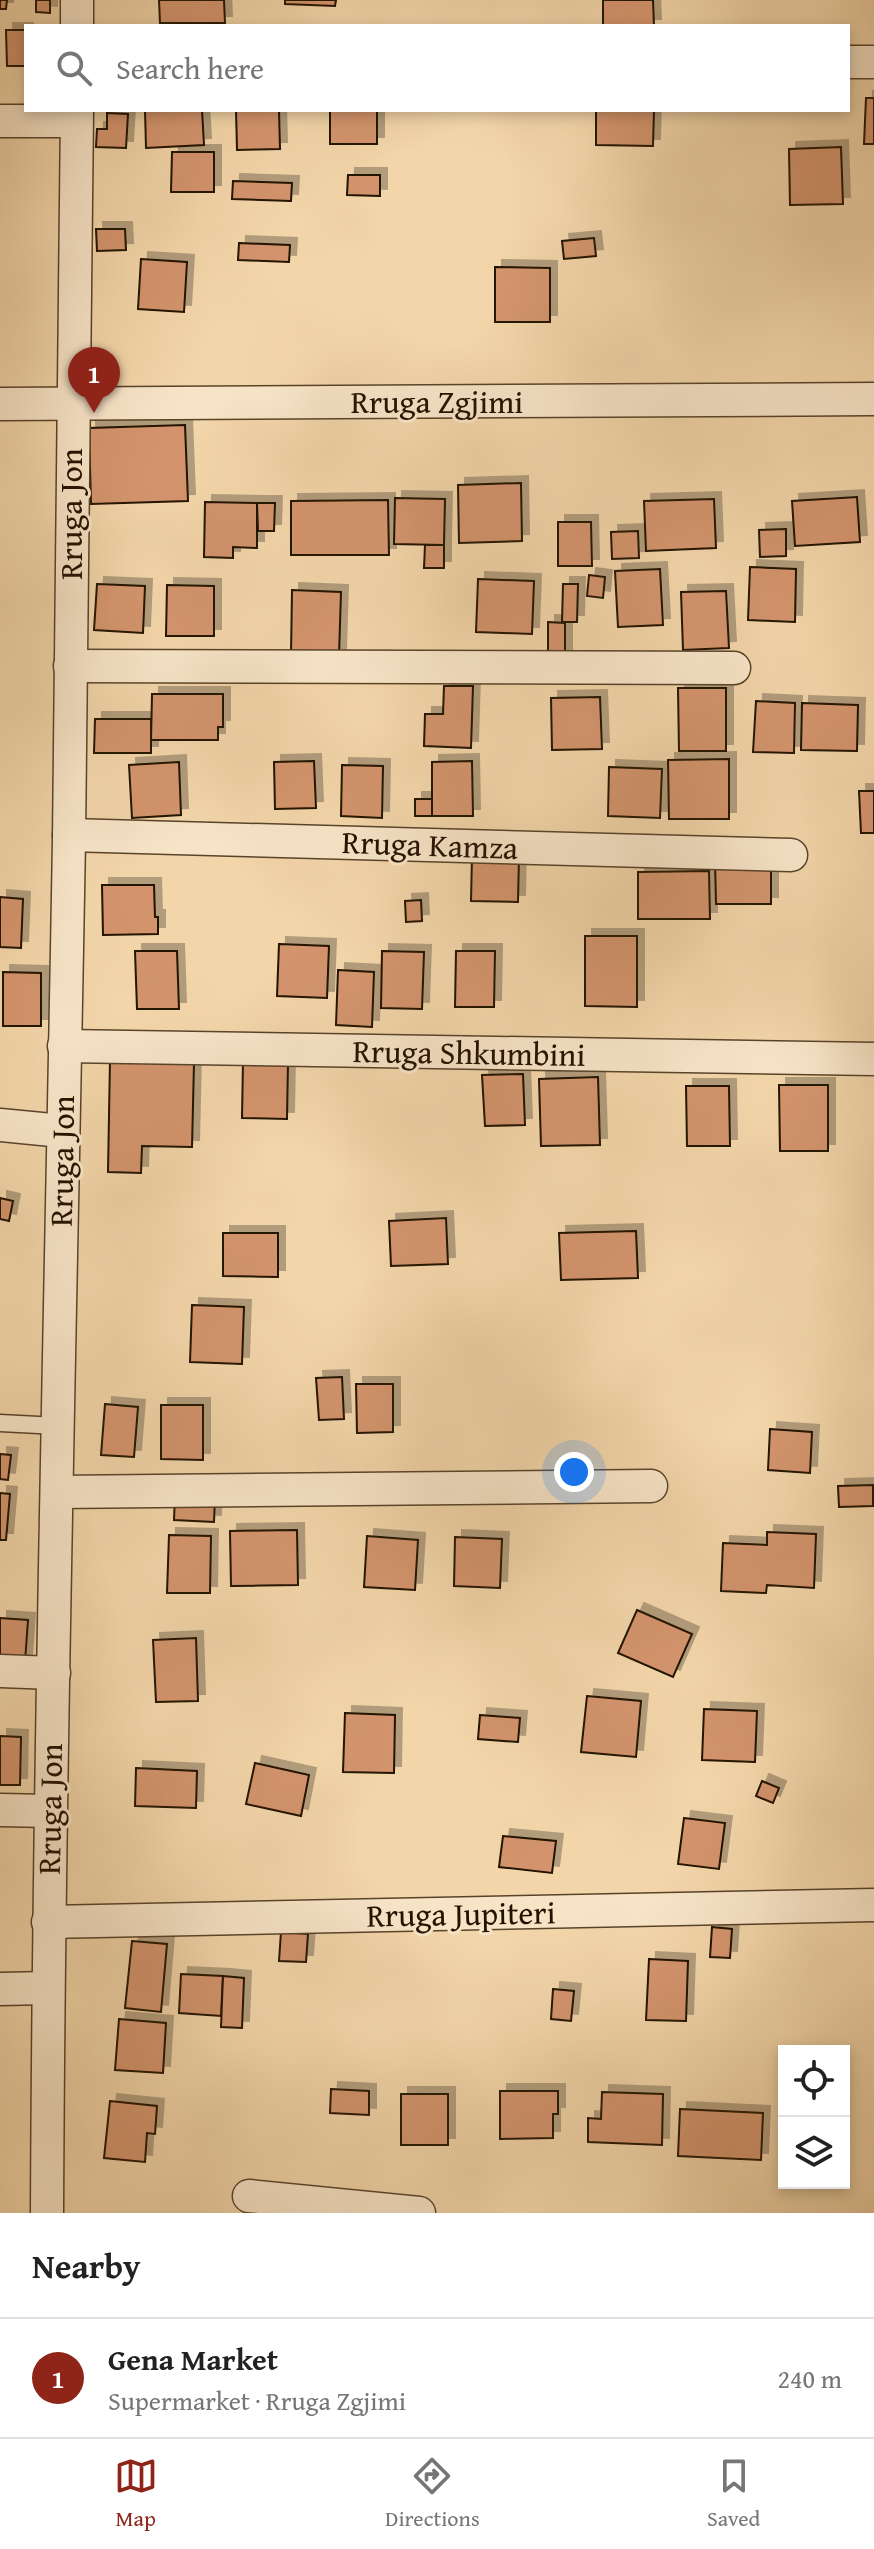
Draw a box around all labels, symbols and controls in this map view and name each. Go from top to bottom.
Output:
search box [24,24,850,112]
icon: search [52,46,96,90]
text: Search here [116,46,264,90]
pin: 1 [68,347,120,413]
street label: Rruga Zgjimi [351,378,523,425]
street label: Rruga Jon [47,448,94,580]
street label: Rruga Kamza [341,818,519,871]
street label: Rruga Shkumbini [352,1027,586,1078]
street label: Rruga Jon [37,1095,86,1227]
your location [554,1452,594,1492]
street label: Rruga Jon [25,1743,74,1875]
street label: Rruga Jupiteri [366,1888,556,1939]
map controls [778,2045,850,2189]
button: locate [778,2045,850,2117]
button: layers [778,2117,850,2189]
text: Nearby [32,2241,141,2290]
text: Gena Market [108,2337,278,2381]
text: 1 [51,2359,65,2398]
text: 240 m [777,2359,842,2398]
text: Supermarket · Rruga Zgjimi [108,2381,406,2420]
tab: Map [114,2454,158,2534]
tab: Directions [385,2454,480,2534]
tab: Saved [707,2454,760,2534]

